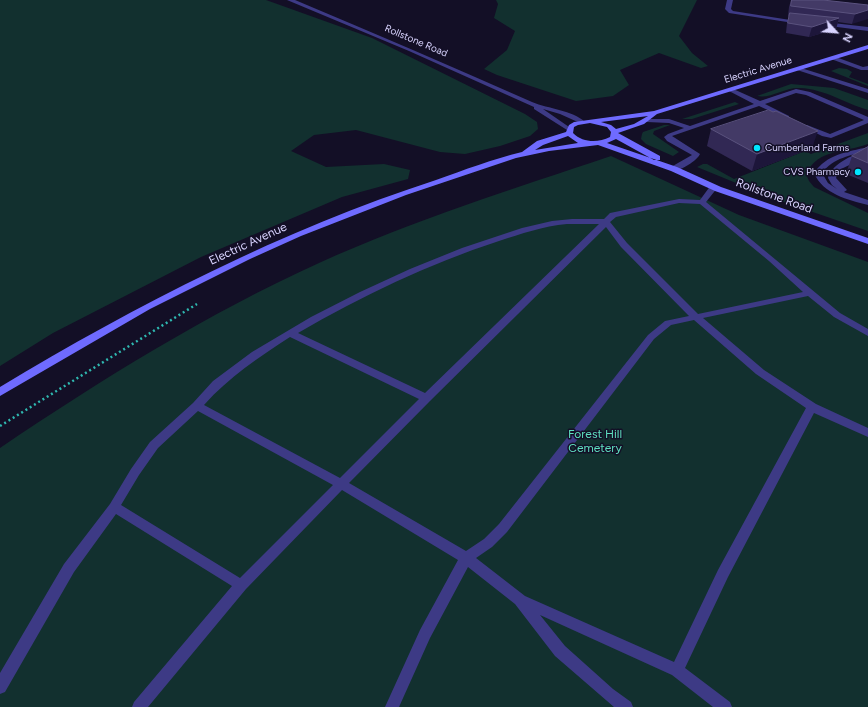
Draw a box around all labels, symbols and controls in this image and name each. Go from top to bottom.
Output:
north arrow [816,12,856,52]
street label: Rollstone Road [383,22,449,60]
text: N [840,31,855,44]
street label: Electric Avenue [723,54,793,86]
place label: Cumberland Farms [765,142,849,154]
marker: Cumberland Farms [752,143,762,153]
place label: CVS Pharmacy [783,166,850,178]
marker: CVS Pharmacy [853,167,863,177]
street label: Rollstone Road [734,175,814,217]
street label: Electric Avenue [207,220,289,268]
park label: Forest Hill Cemetery [568,427,622,455]

